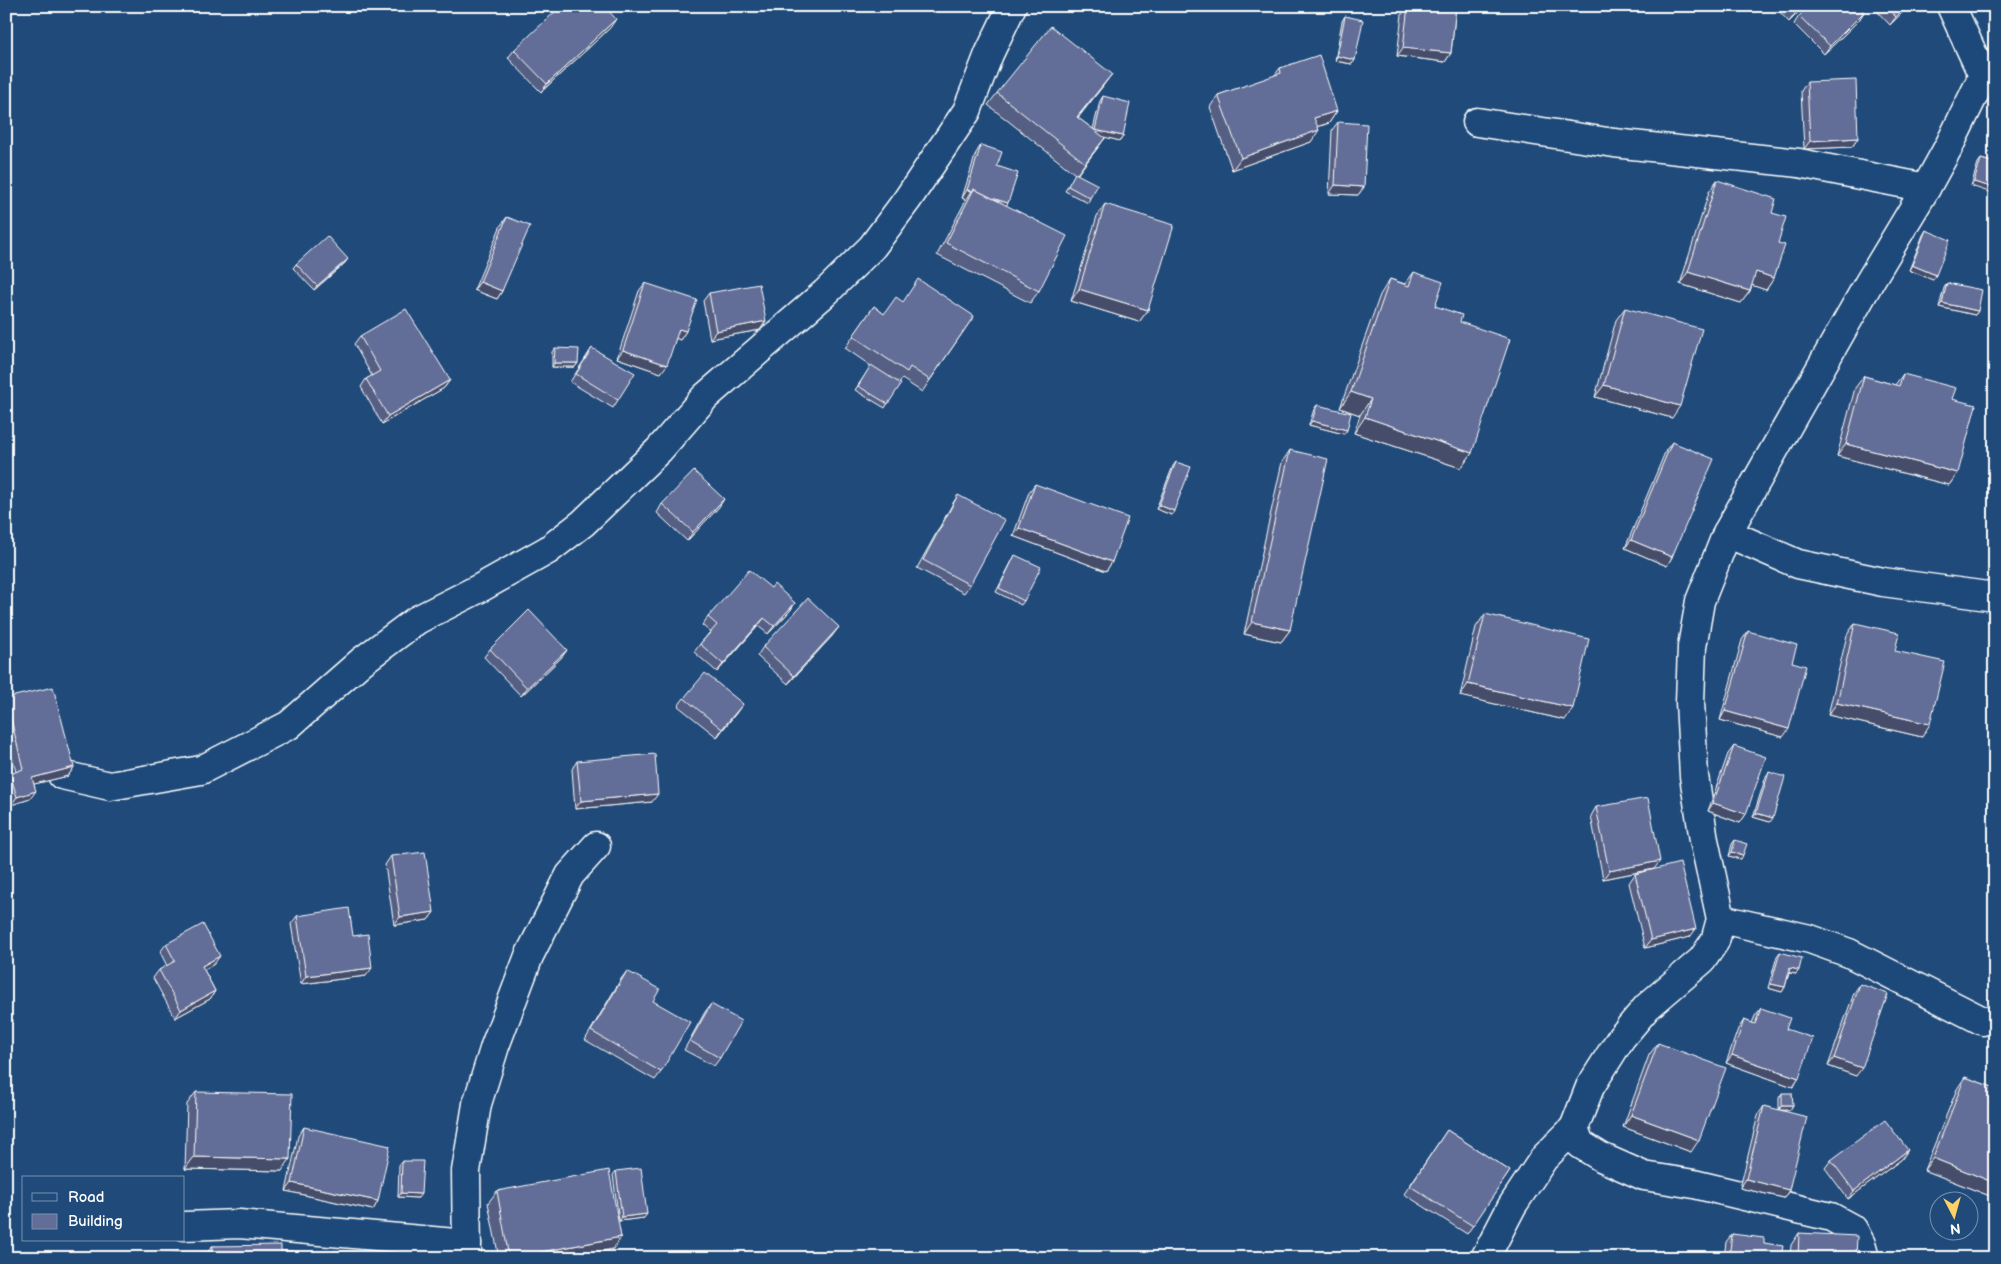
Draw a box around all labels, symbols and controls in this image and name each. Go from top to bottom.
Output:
legend [22,1176,185,1242]
text: Road [68,1188,104,1207]
north arrow [1928,1192,1978,1242]
text: Building [68,1212,123,1231]
text: N [1949,1219,1961,1237]

